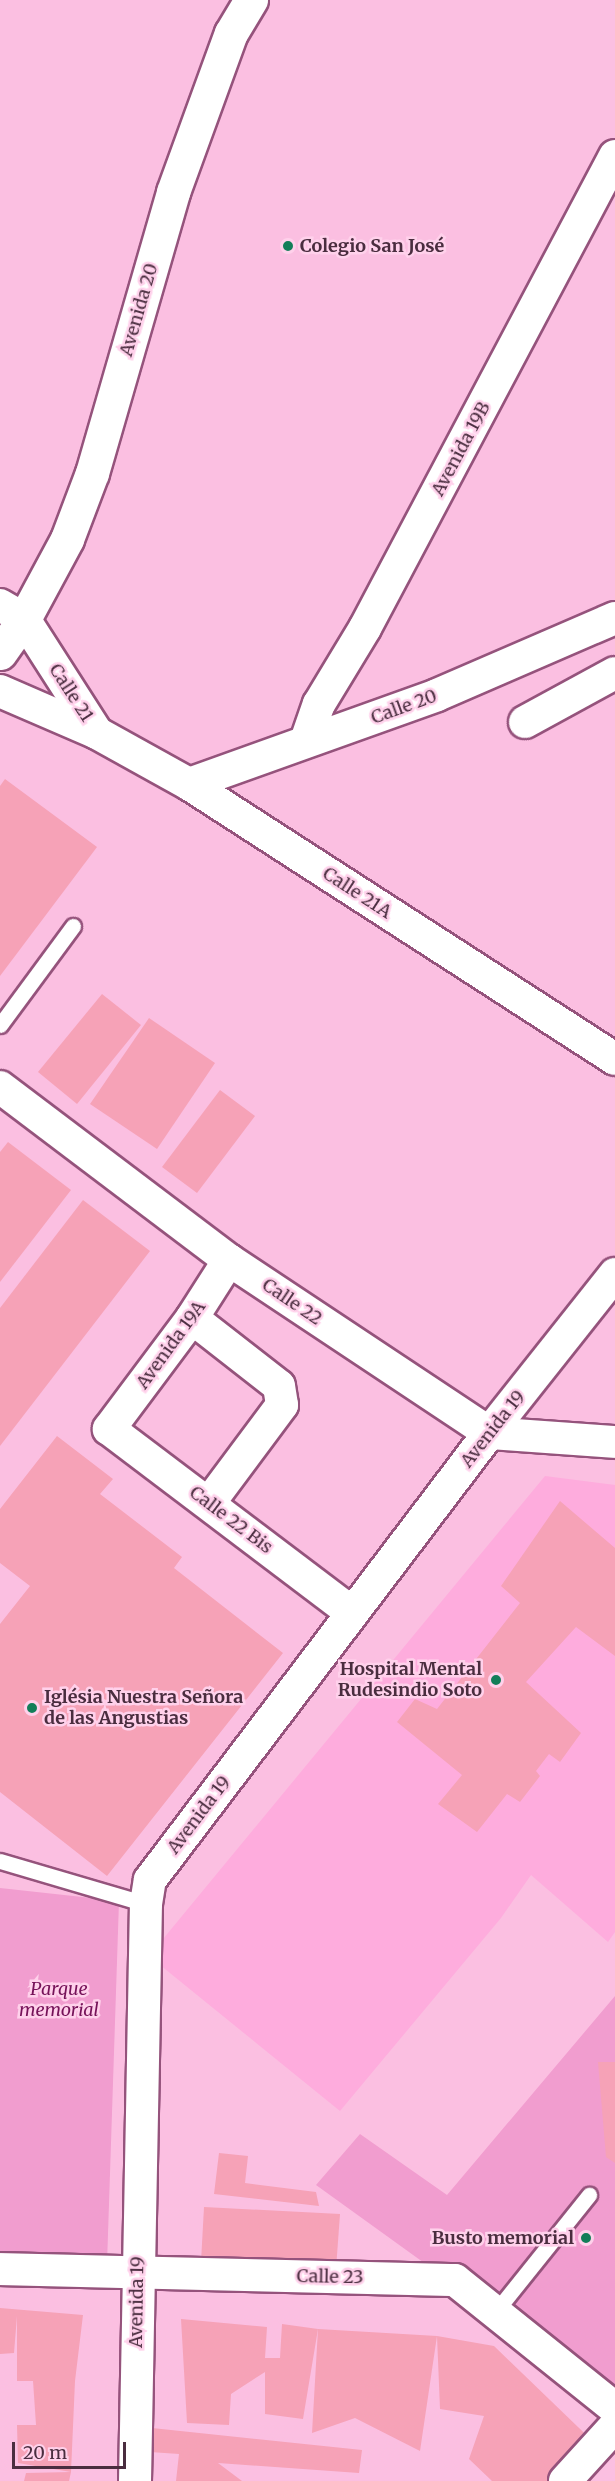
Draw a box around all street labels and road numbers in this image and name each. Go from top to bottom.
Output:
street label: Avenida 20 [115,261,163,359]
street label: Avenida 19B [427,398,495,500]
street label: Calle 21 [44,660,98,726]
street label: Calle 20 [368,685,440,729]
street label: Calle 21A [319,863,395,923]
street label: Calle 22 [258,1274,326,1330]
street label: Avenida 19A [132,1297,210,1393]
street label: Avenida 19 [456,1386,530,1472]
street label: Calle 22 Bis [185,1482,277,1558]
street label: Avenida 19 [163,1772,235,1858]
street label: Avenida 19 [125,2256,149,2348]
street label: Calle 23 [296,2266,364,2288]

